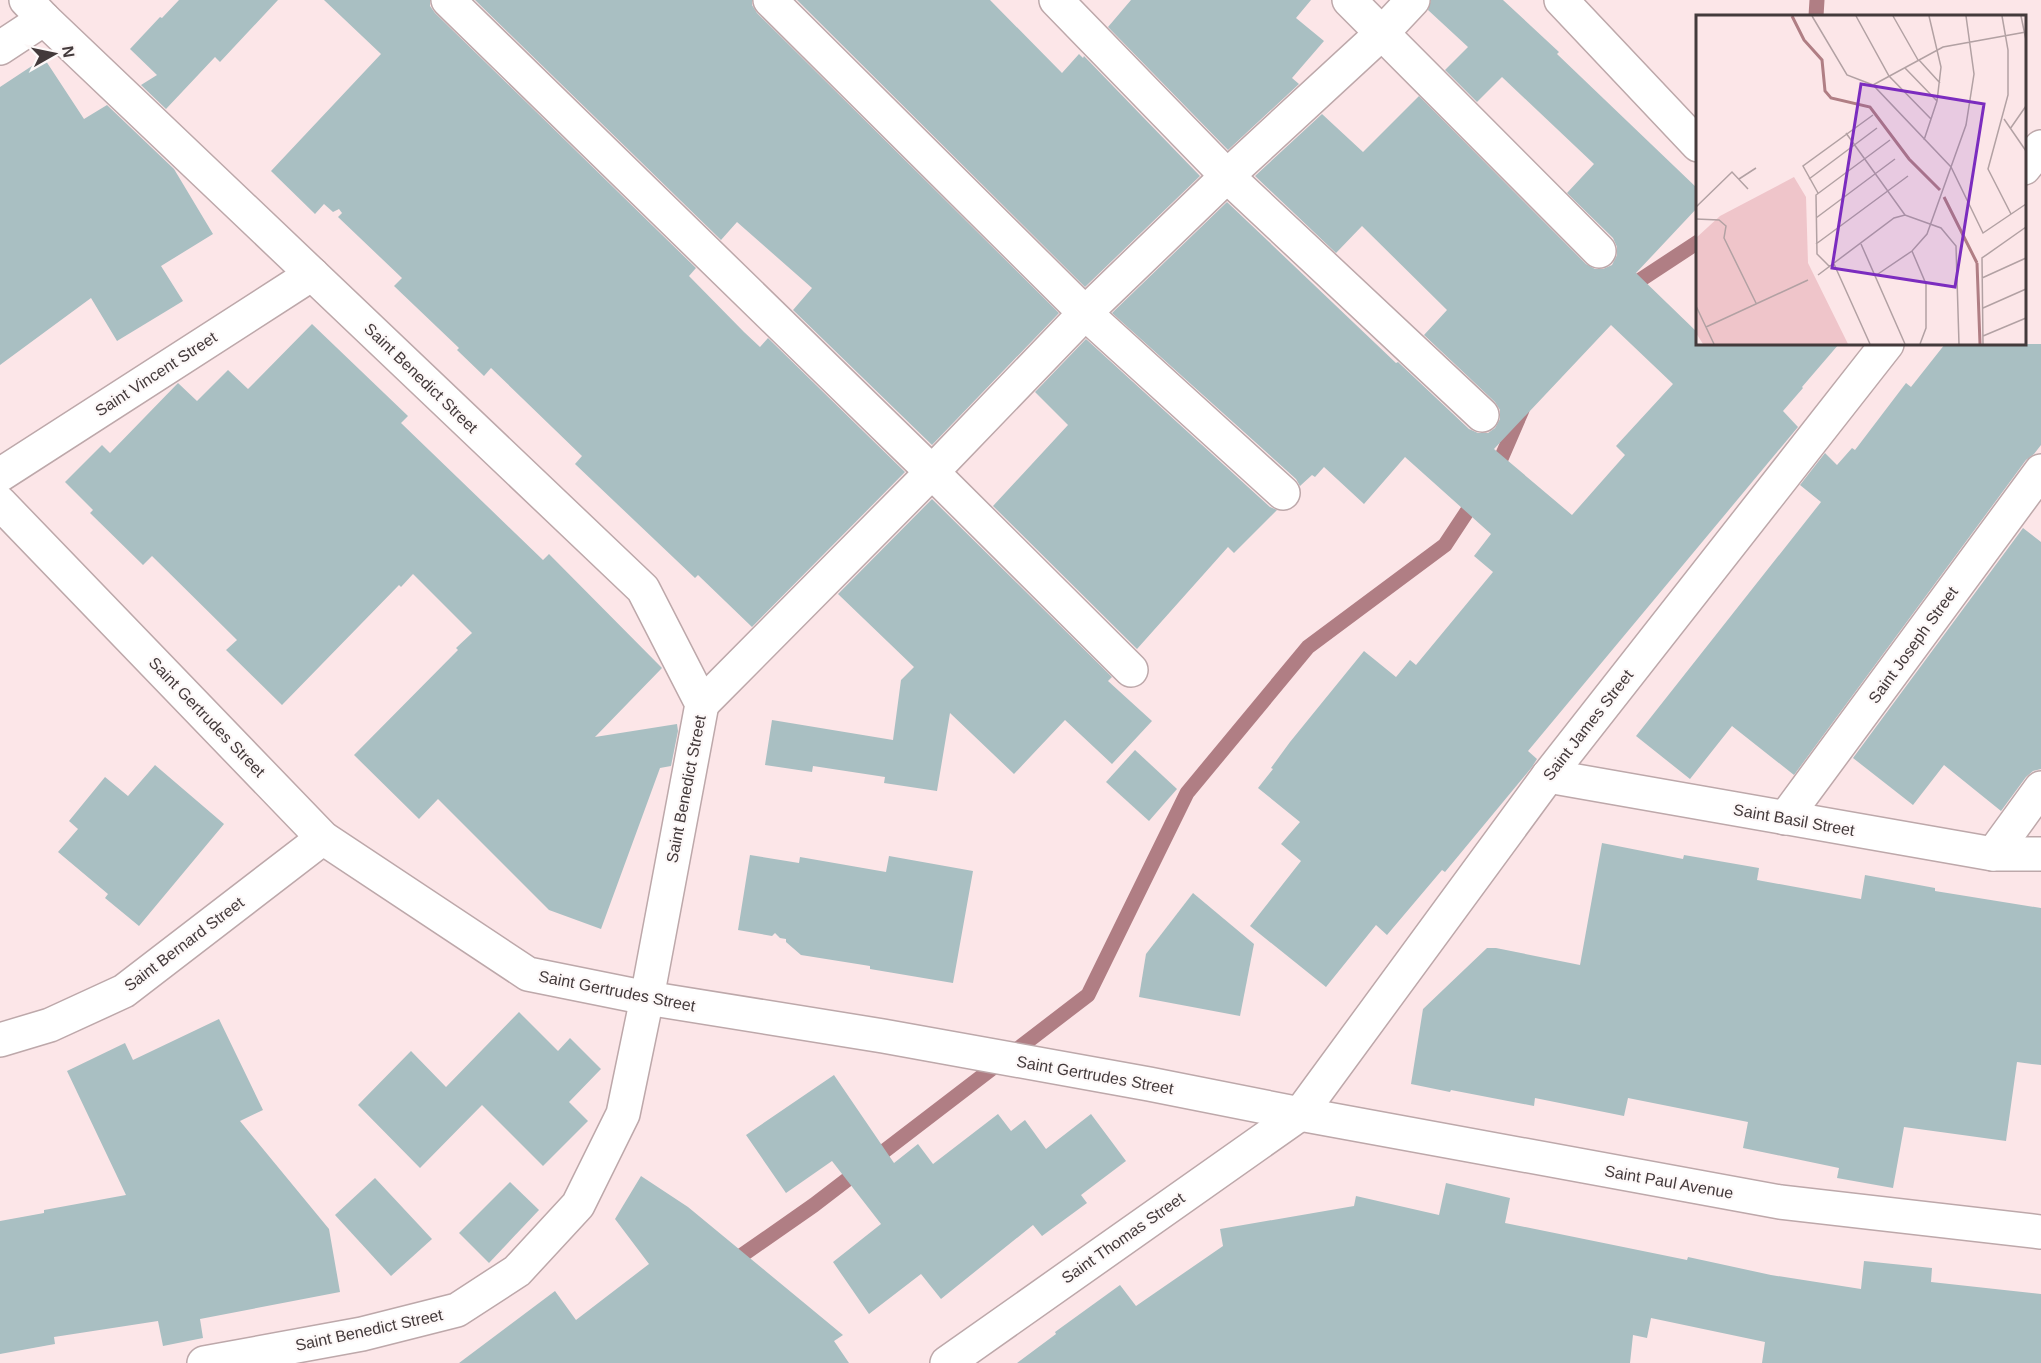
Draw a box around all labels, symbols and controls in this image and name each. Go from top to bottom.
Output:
inset map [1696,15,2026,345]
north arrow [24,24,84,84]
text: N [59,45,78,59]
street label: Saint Benedict Street [361,320,481,437]
street label: Saint Vincent Street [92,328,220,420]
street label: Saint Joseph Street [1865,583,1961,706]
street label: Saint Gertrudes Street [146,654,269,781]
street label: Saint James Street [1540,666,1637,783]
street label: Saint Benedict Street [663,713,709,864]
street label: Saint Basil Street [1732,801,1856,839]
street label: Saint Bernard Street [121,893,247,994]
street label: Saint Gertrudes Street [537,967,697,1015]
street label: Saint Gertrudes Street [1015,1053,1175,1097]
street label: Saint Paul Avenue [1603,1162,1735,1202]
street label: Saint Thomas Street [1059,1189,1188,1287]
street label: Saint Benedict Street [294,1306,445,1354]

